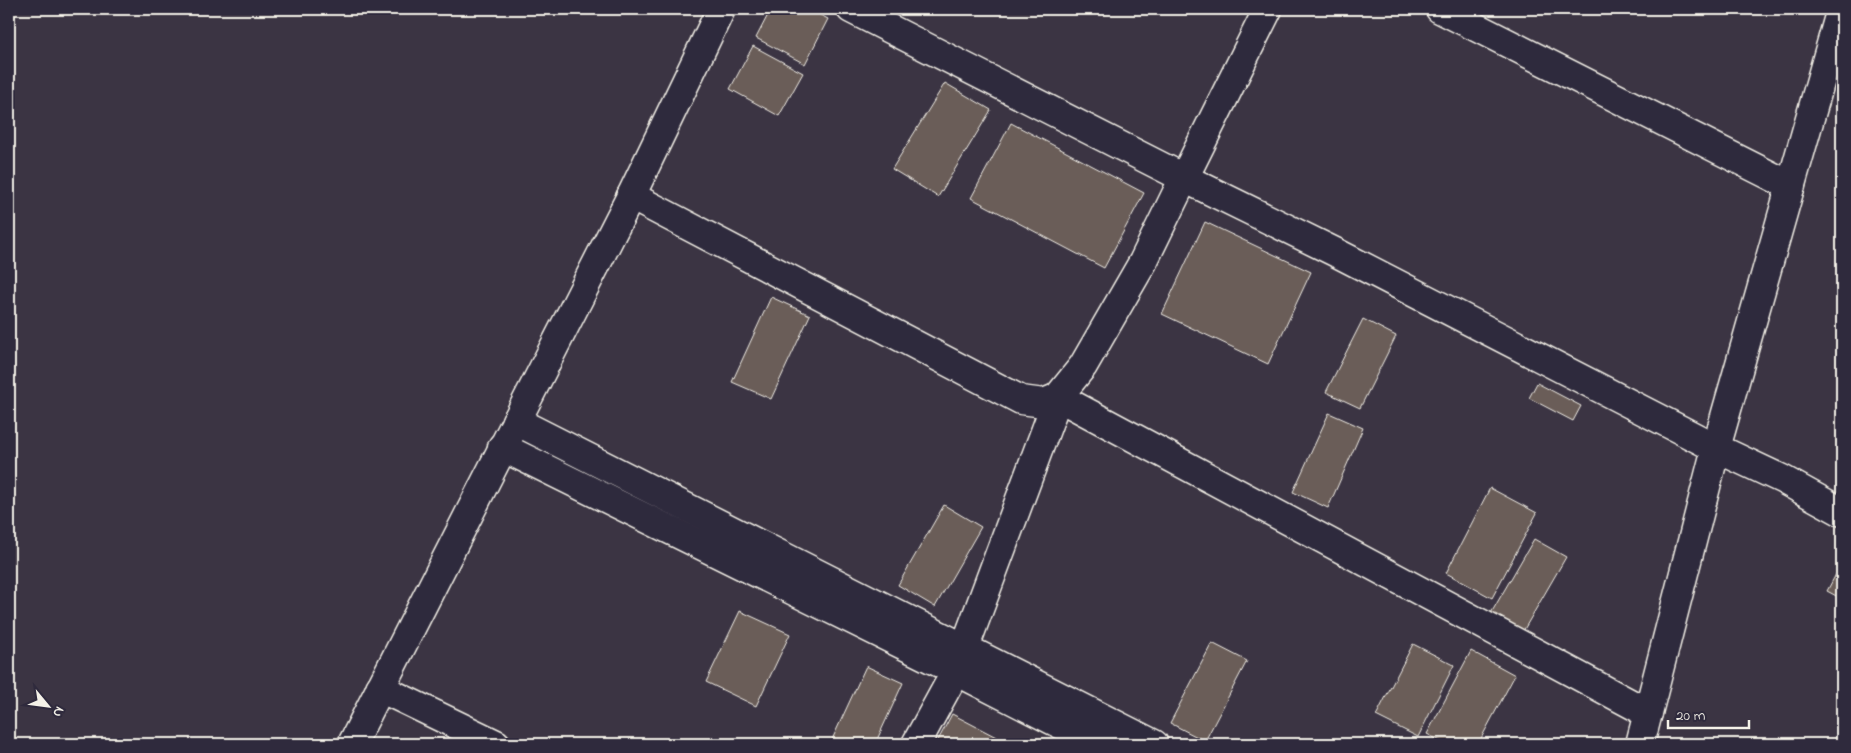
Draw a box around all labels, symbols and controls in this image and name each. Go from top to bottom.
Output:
north arrow [22,680,72,730]
scale bar [1668,698,1750,730]
text: N [47,702,70,721]
text: 20 m [1676,705,1706,727]

